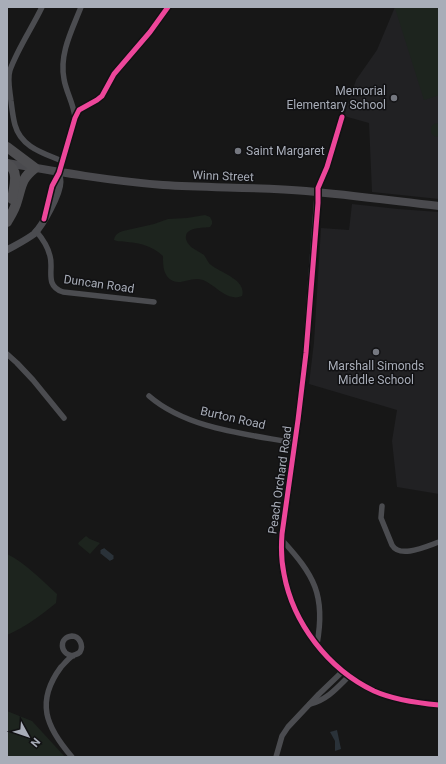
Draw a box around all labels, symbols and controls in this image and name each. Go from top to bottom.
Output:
place label: Memorial Elementary School [286,84,386,112]
marker: Memorial Elementary School [389,93,399,103]
place label: Saint Margaret [246,144,325,158]
marker: Saint Margaret [233,146,243,156]
street label: Winn Street [192,168,254,184]
street label: Duncan Road [63,272,135,296]
marker: Marshall Simonds Middle School [371,347,381,357]
place label: Marshall Simonds Middle School [328,359,424,387]
street label: Burton Road [199,404,267,432]
street label: Peach Orchard Road [265,425,295,535]
north arrow [8,716,48,756]
text: N [28,735,43,749]

